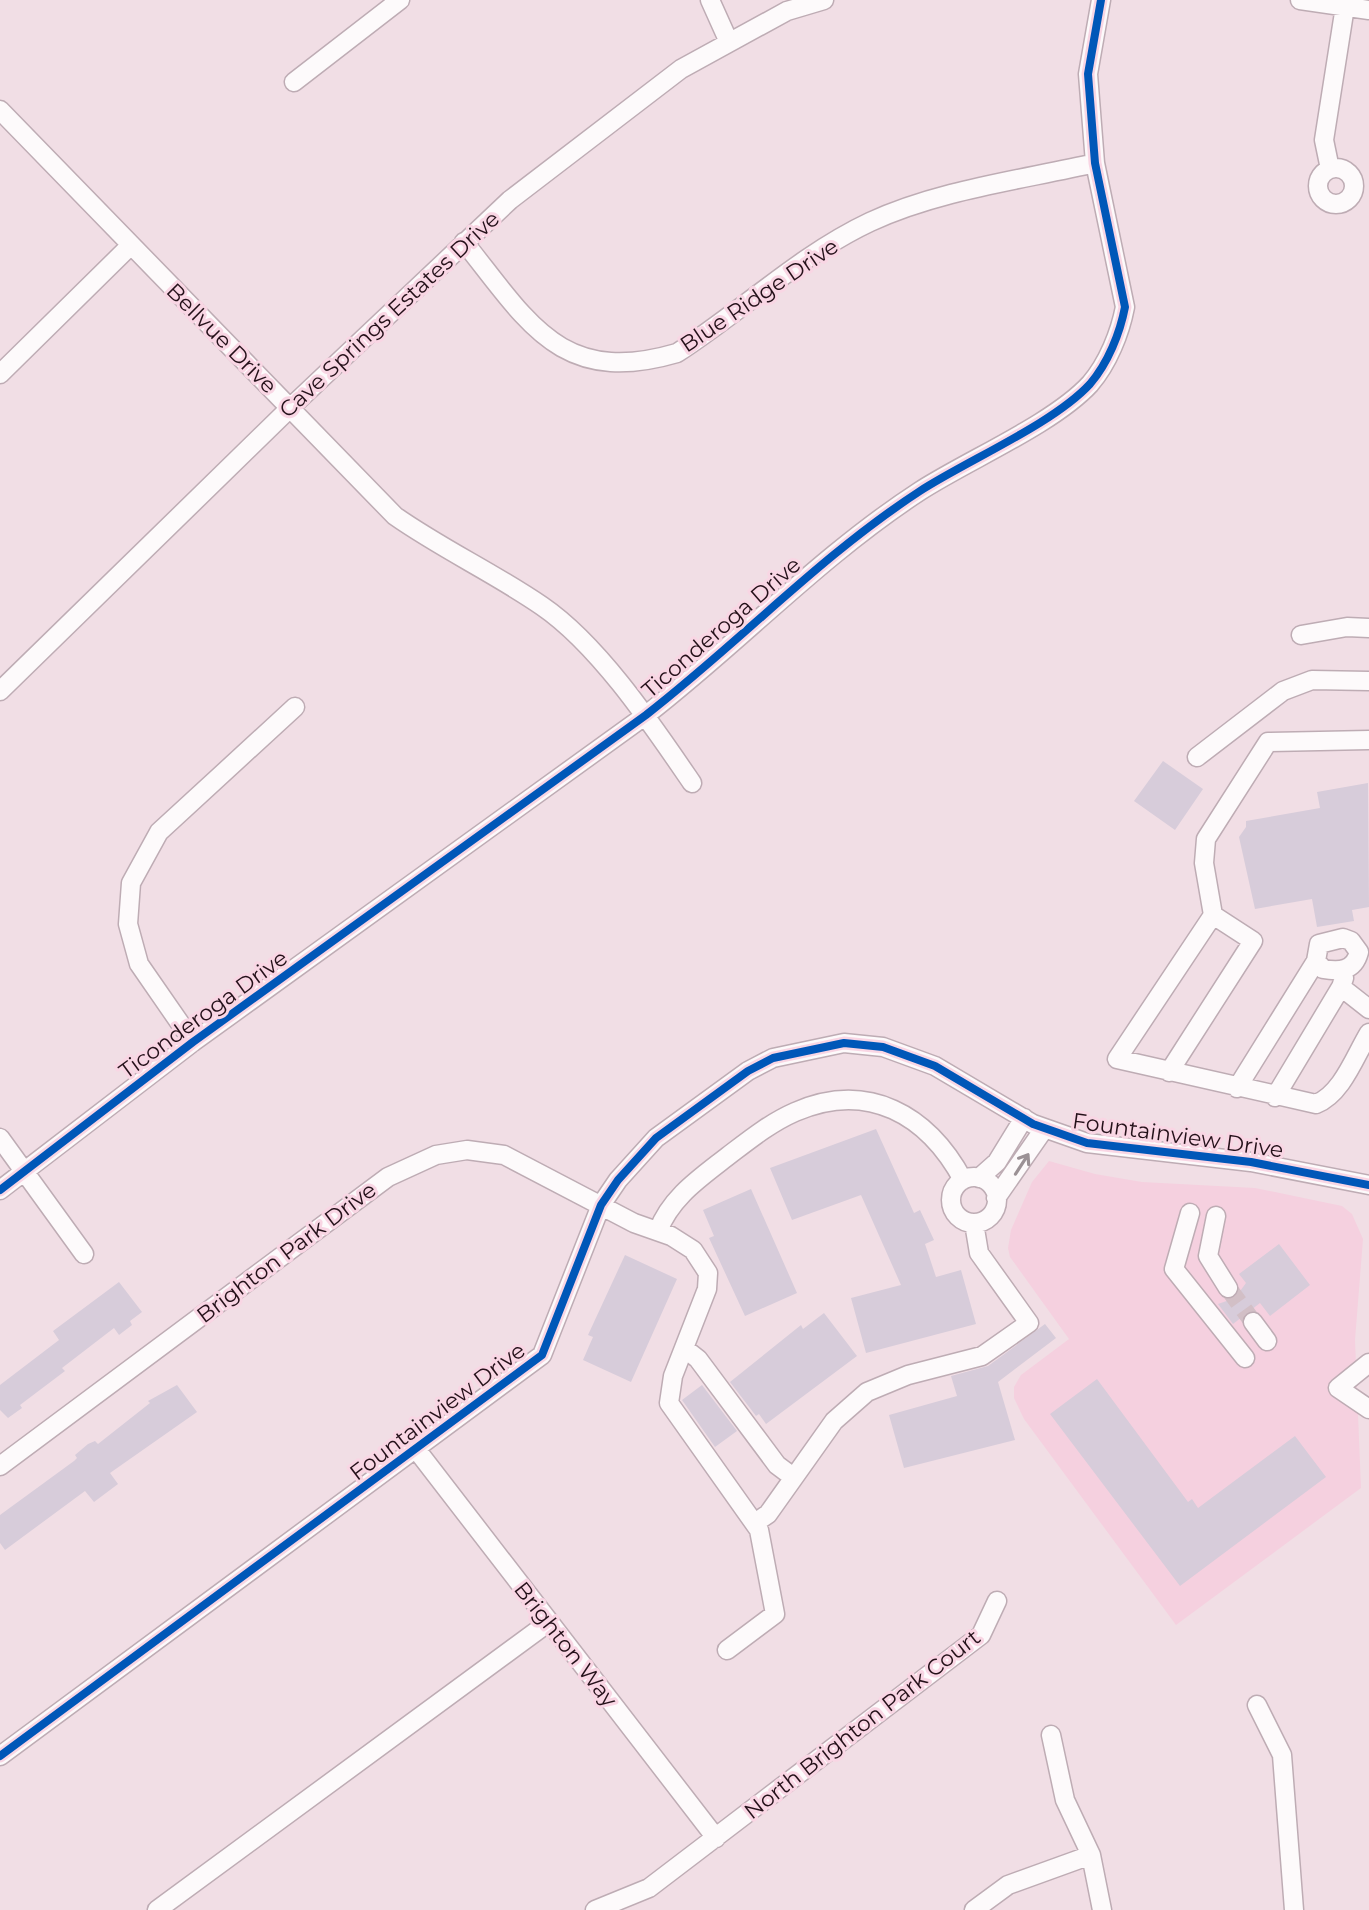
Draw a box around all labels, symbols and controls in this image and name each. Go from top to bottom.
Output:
street label: Cave Springs Estates Drive [274,205,505,423]
street label: Blue Ridge Drive [675,233,843,358]
street label: Bellvue Drive [161,278,282,399]
street label: Ticonderoga Drive [636,551,806,704]
street label: Ticonderoga Drive [114,944,293,1085]
street label: Fountainview Drive [1071,1107,1285,1164]
one-way arrow [1013,1154,1030,1176]
street label: Brighton Park Drive [191,1176,381,1329]
street label: Fountainview Drive [344,1337,530,1486]
street label: Brighton Way [508,1576,623,1712]
street label: North Brighton Park Court [739,1624,986,1825]

